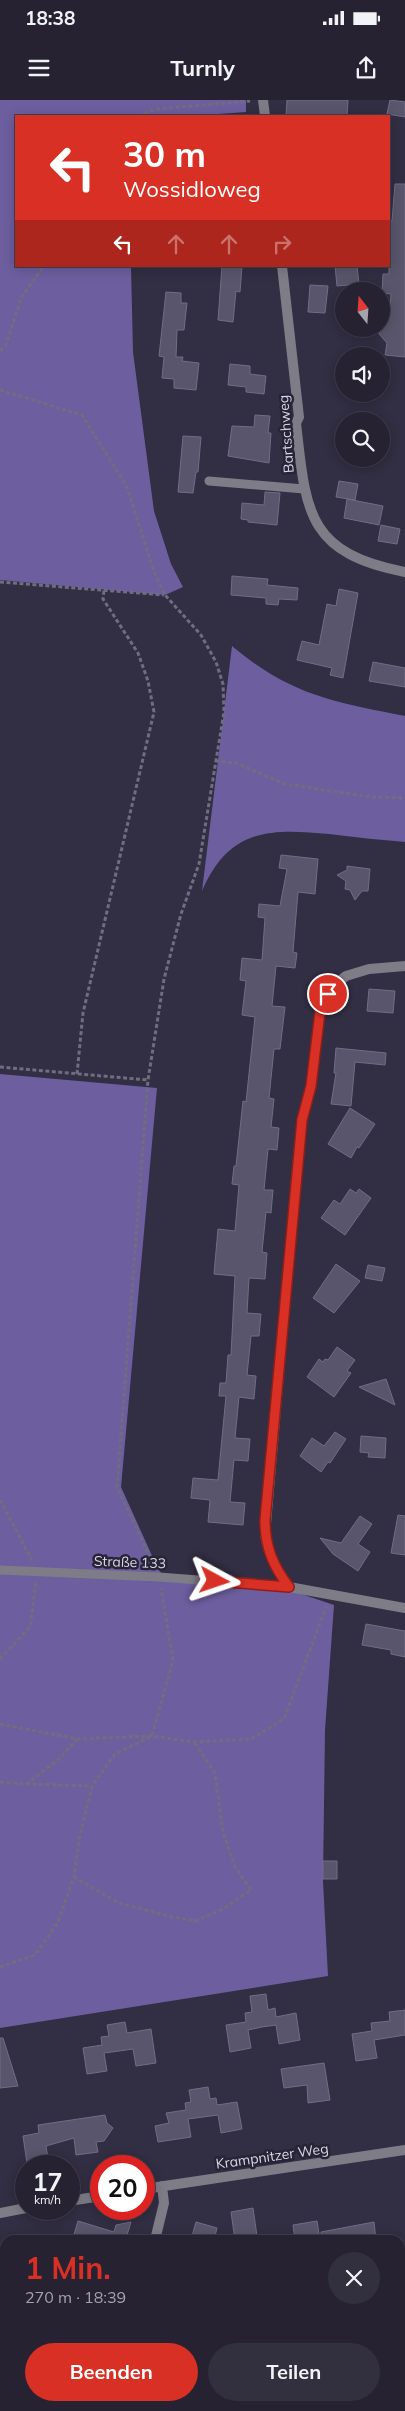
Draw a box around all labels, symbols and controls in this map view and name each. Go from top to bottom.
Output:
text: 18:38 [25,6,75,30]
icon: menu [25,54,53,82]
text: Turnly [170,54,235,82]
icon: share [352,54,380,82]
text: 30 m [123,132,206,176]
icon: left [40,135,105,200]
text: Wossidloweg [123,175,261,203]
icon: left [109,230,137,258]
icon: ahead [162,230,190,258]
icon: ahead [215,230,243,258]
icon: right [268,230,296,258]
north arrow [335,282,390,338]
map controls [335,282,390,467]
button: sound [335,347,390,402]
street label: Bartschweg [274,394,298,474]
button: search [335,412,390,467]
pin [307,973,349,1015]
icon: arrive [314,980,342,1008]
street label: Straße 133 [94,1552,166,1572]
position arrow [188,1554,240,1606]
street label: Krampnitzer Weg [214,2139,330,2173]
speed limit sign: 20 [90,2155,155,2220]
text: 17 [32,2166,63,2197]
text: km/h [34,2192,61,2207]
text: 1 Min. [25,2249,111,2287]
button: close [328,2252,380,2304]
text: 270 m · 18:39 [25,2287,126,2307]
button: Beenden [25,2343,198,2401]
button: Teilen [208,2343,380,2401]

